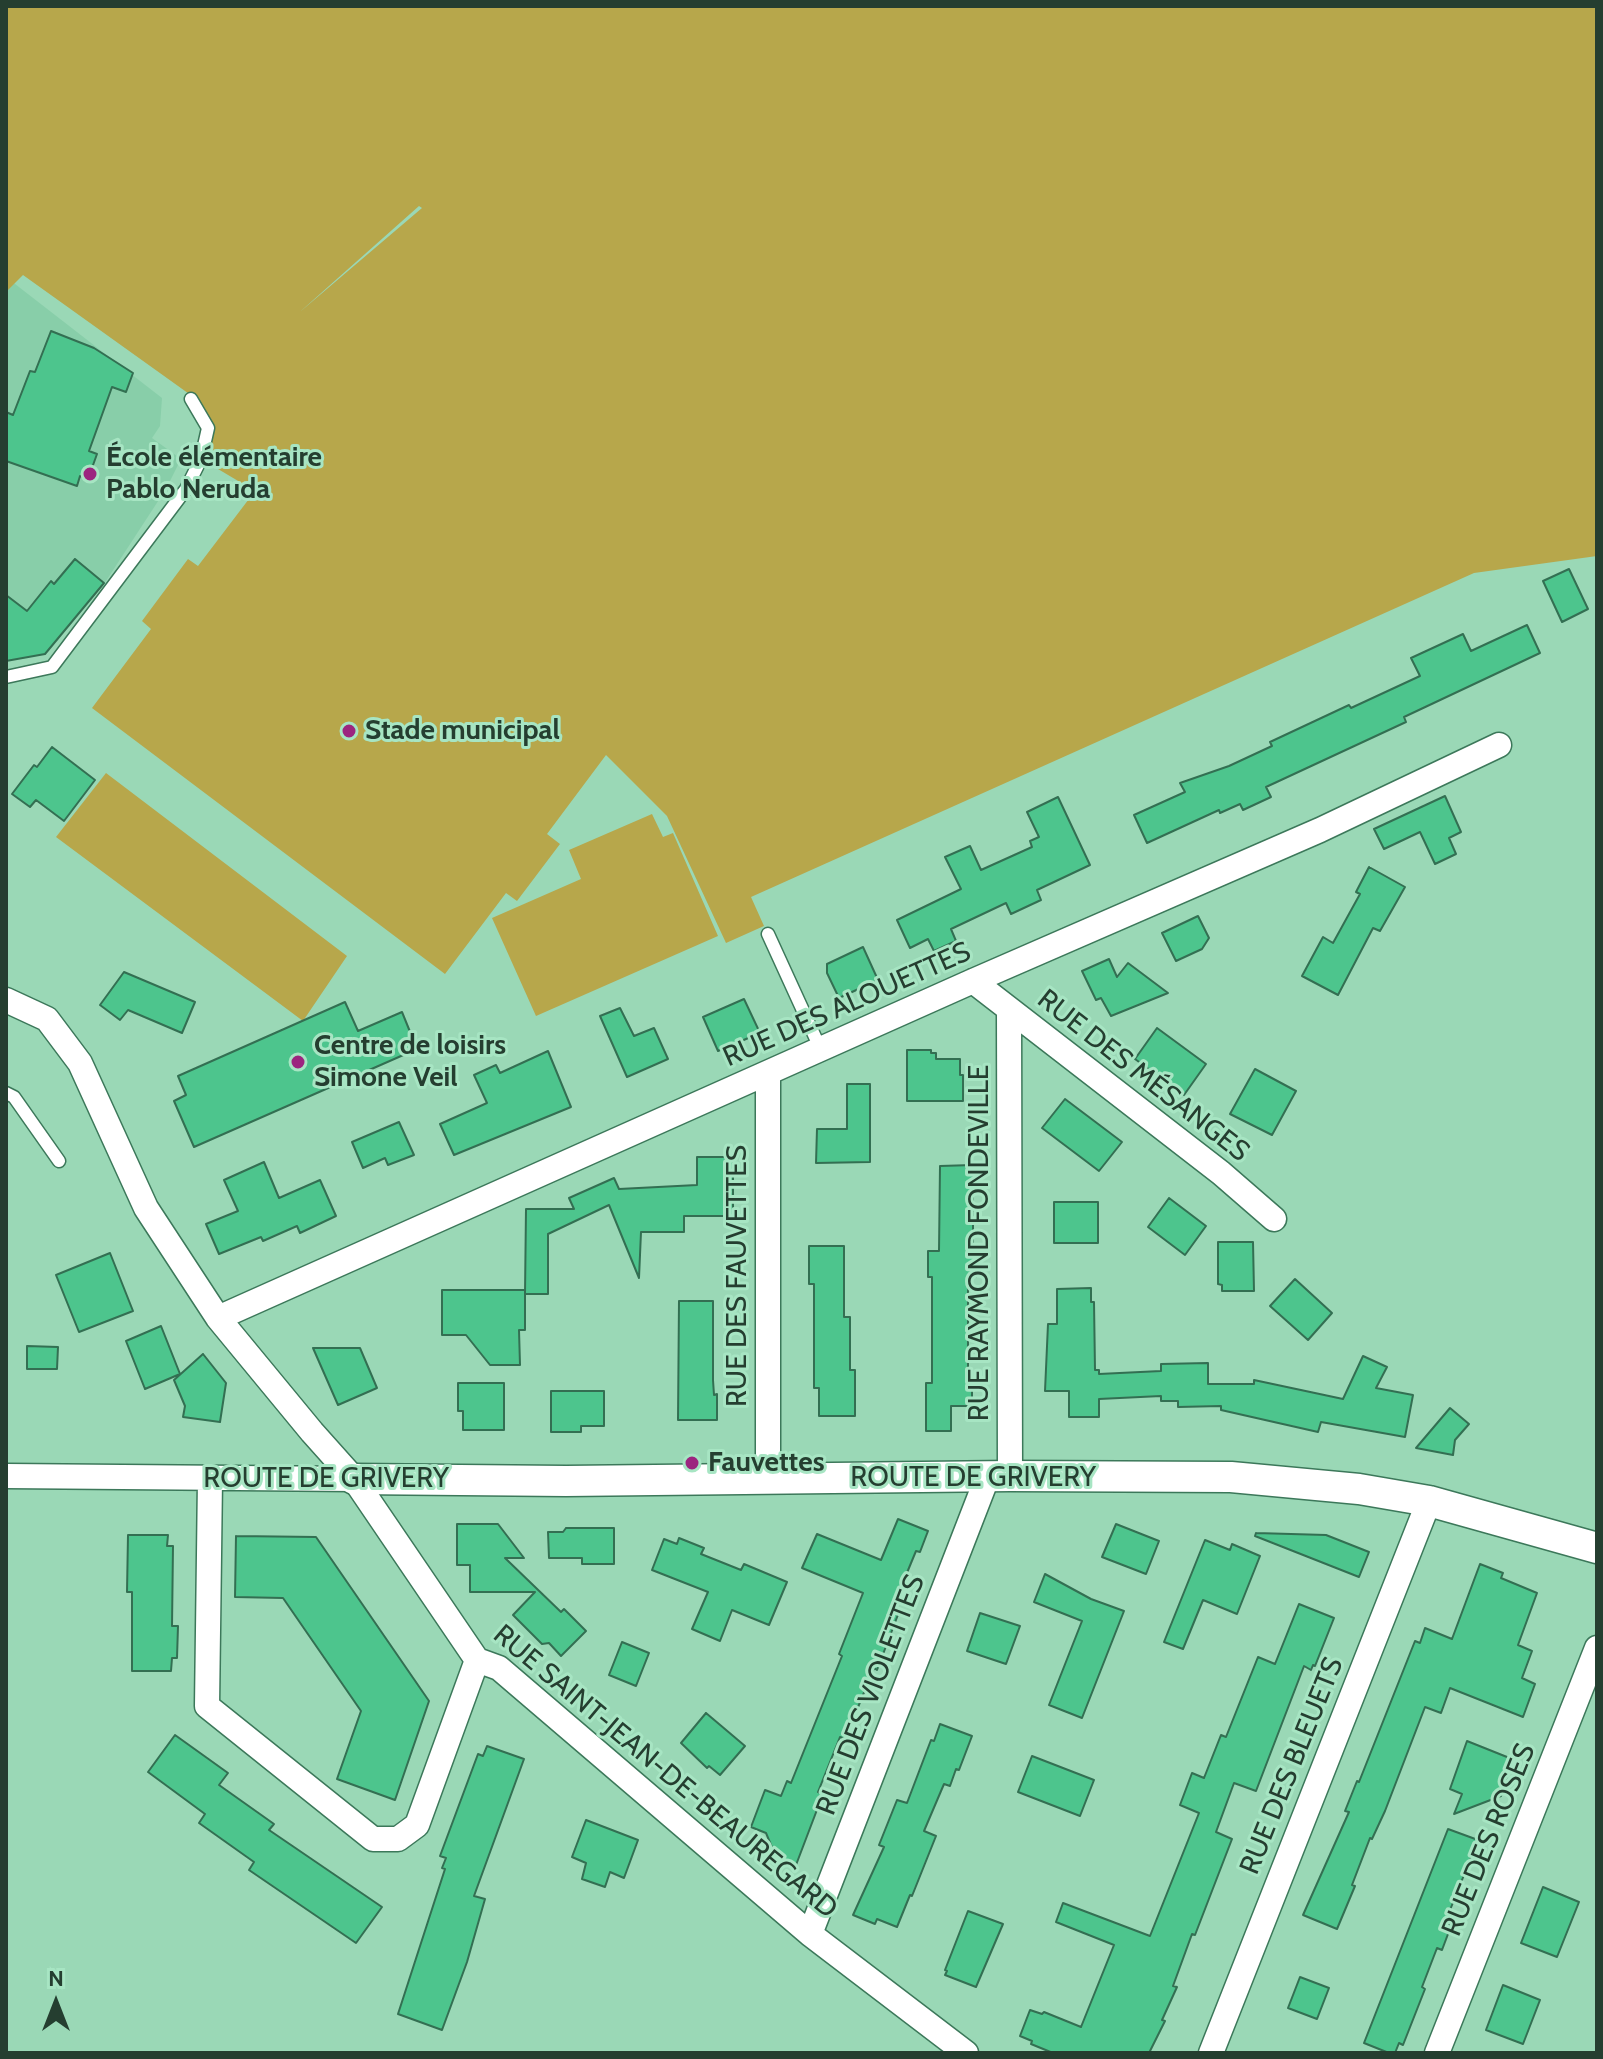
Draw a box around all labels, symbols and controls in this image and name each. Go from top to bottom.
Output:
place label: École élémentaire Pablo Neruda [106,441,322,507]
marker: École élémentaire Pablo Neruda [81,465,99,483]
place label: Stade municipal [365,714,560,748]
marker: Stade municipal [340,722,358,740]
street label: RUE DES ALOUETTES [718,935,976,1075]
street label: RUE DES MÉSANGES [1030,983,1256,1169]
place label: Centre de loisirs Simone Veil [314,1029,506,1095]
marker: Centre de loisirs Simone Veil [289,1053,307,1071]
street label: RUE RAYMOND FONDEVILLE [963,1065,997,1421]
street label: RUE DES FAUVETTES [721,1145,755,1407]
place label: Fauvettes [708,1446,824,1480]
marker: Fauvettes [683,1454,701,1472]
street label: ROUTE DE GRIVERY [850,1461,1096,1495]
street label: ROUTE DE GRIVERY [203,1462,449,1496]
street label: RUE DES VIOLETTES [810,1570,932,1820]
street label: RUE SAINT-JEAN-DE-BEAUREGARD [486,1618,844,1926]
street label: RUE DES BLEUETS [1233,1653,1351,1879]
street label: RUE DES ROSES [1435,1739,1543,1941]
north arrow [16,1963,96,2043]
text: N [48,1965,64,1992]

